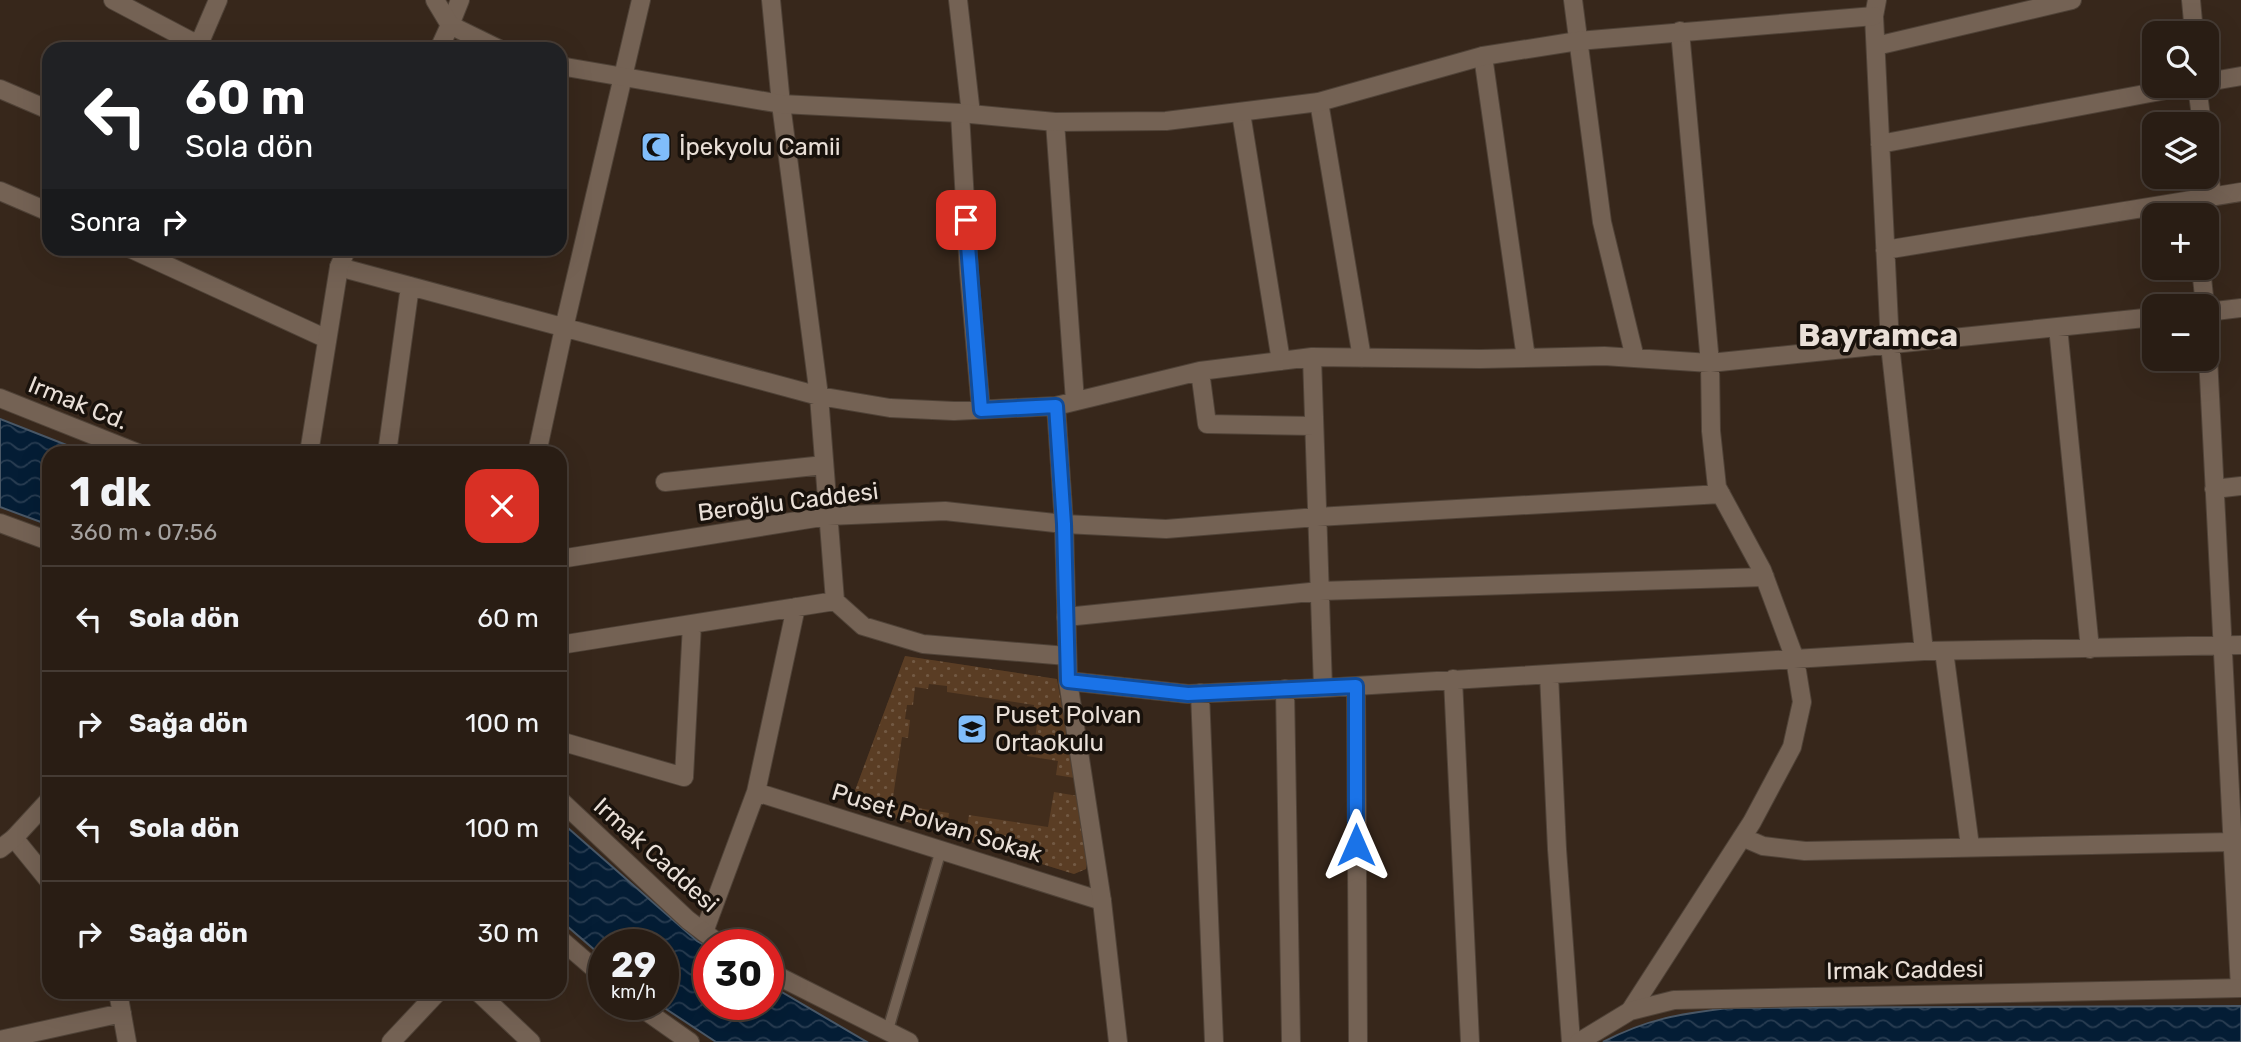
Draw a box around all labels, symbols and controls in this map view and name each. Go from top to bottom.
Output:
map controls [2142,21,2219,371]
button: search [2142,21,2219,98]
text: 60 m [185,68,306,126]
icon: left [70,70,161,161]
button: layers [2142,112,2219,189]
text: Sola dön [185,127,313,165]
mosque icon: İpekyolu Camii [639,130,673,164]
place label: İpekyolu Camii [679,133,841,161]
pin [936,190,996,250]
icon: arrive [947,201,985,239]
icon: right [155,203,193,241]
button: + [2142,203,2219,280]
text: Sonra [70,207,141,238]
button: − [2142,294,2219,371]
district label: Bayramca [1798,316,1958,354]
street label: Irmak Cd. [24,370,132,436]
text: 1 dk [70,467,151,517]
button: close [465,469,539,543]
street label: Beroğlu Caddesi [696,477,880,527]
text: 360 m · 07:56 [70,518,217,546]
icon: left [70,600,108,638]
text: Sola dön [129,603,239,634]
text: 60 m [477,603,539,634]
place label: Puset Polvan Ortaokulu [995,701,1141,757]
icon: right [70,705,108,743]
text: Sağa dön [129,708,248,739]
text: 100 m [465,708,539,739]
school or university icon: Puset Polvan Ortaokulu [955,712,989,746]
street label: Puset Polvan Sokak [828,778,1046,869]
street label: Irmak Caddesi [588,792,724,918]
position arrow [1319,808,1393,882]
icon: left [70,810,108,848]
text: Sola dön [129,813,239,844]
text: 100 m [465,813,539,844]
icon: right [70,915,108,953]
text: Sağa dön [129,918,248,949]
text: 30 m [477,918,539,949]
speed limit sign: 30 [693,929,784,1020]
text: 29 [611,944,656,986]
street label: Irmak Caddesi [1826,955,1984,985]
text: km/h [611,981,656,1003]

